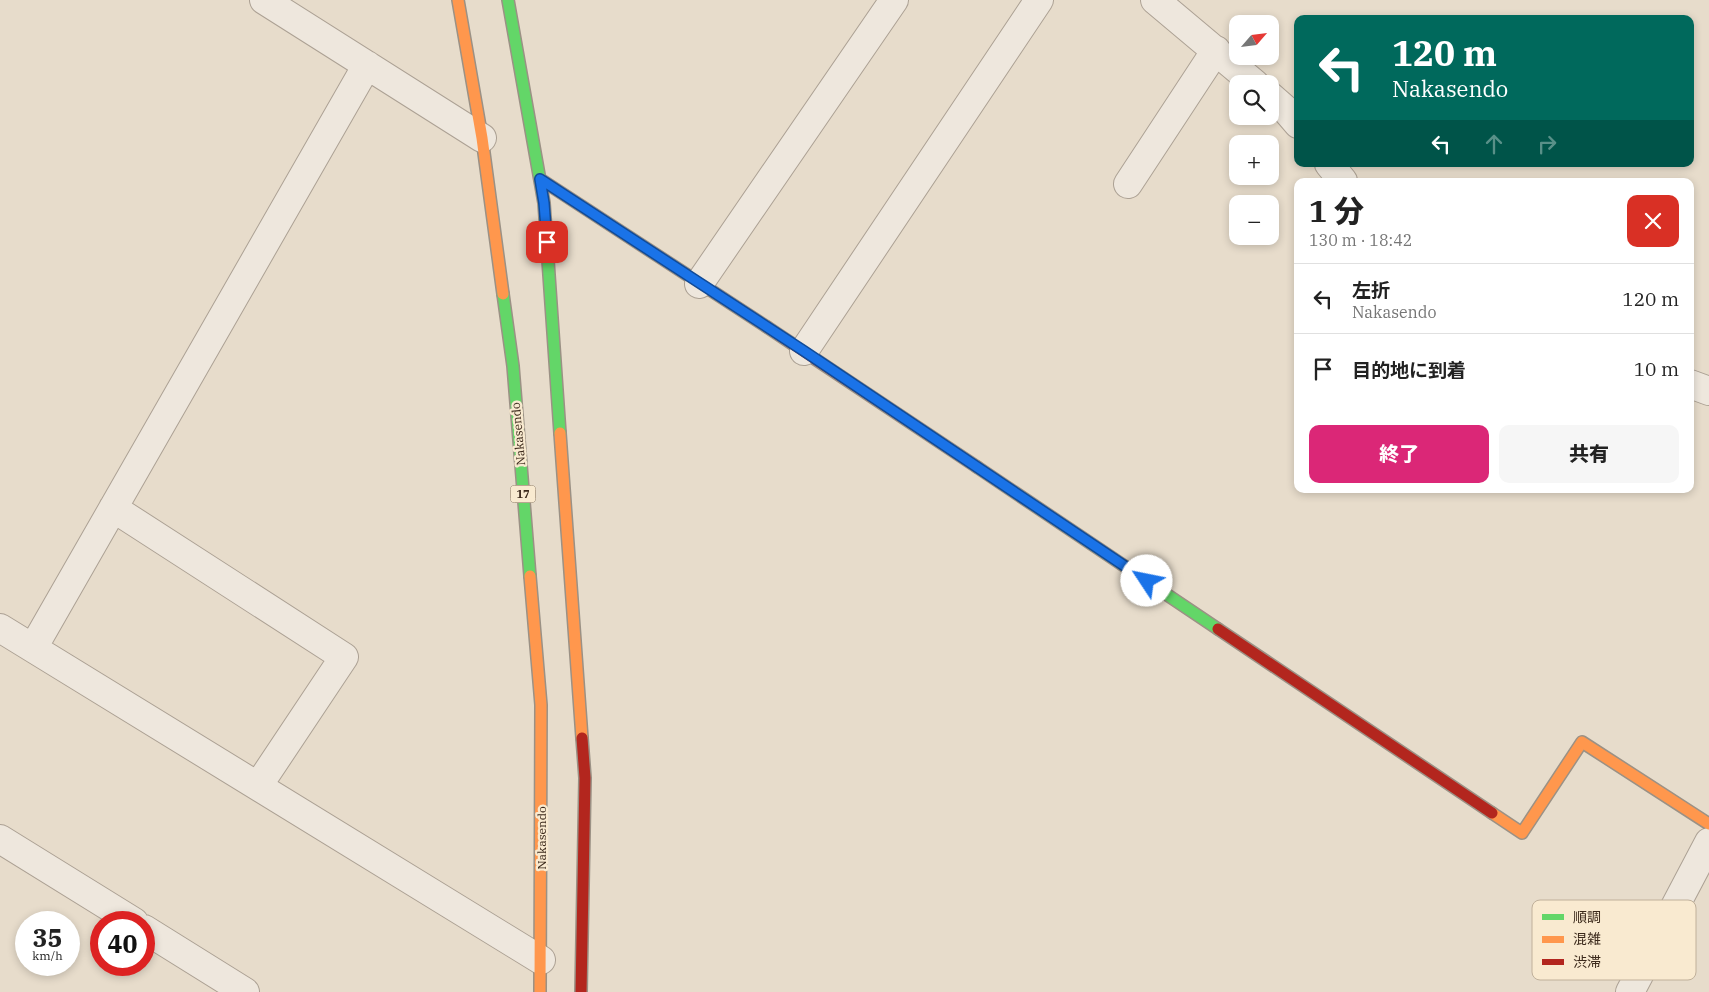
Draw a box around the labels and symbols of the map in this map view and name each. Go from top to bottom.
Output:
north arrow [1229,15,1279,65]
pin [526,221,568,263]
street label: Nakasendo [508,402,528,466]
road number: 17 [510,486,536,502]
position arrow [1120,554,1172,606]
street label: Nakasendo [534,806,549,870]
legend [1532,900,1696,980]
text: 順調 [1573,908,1601,926]
speed limit sign: 40 [90,911,155,976]
text: 混雑 [1573,930,1601,948]
text: 渋滞 [1573,953,1601,971]

